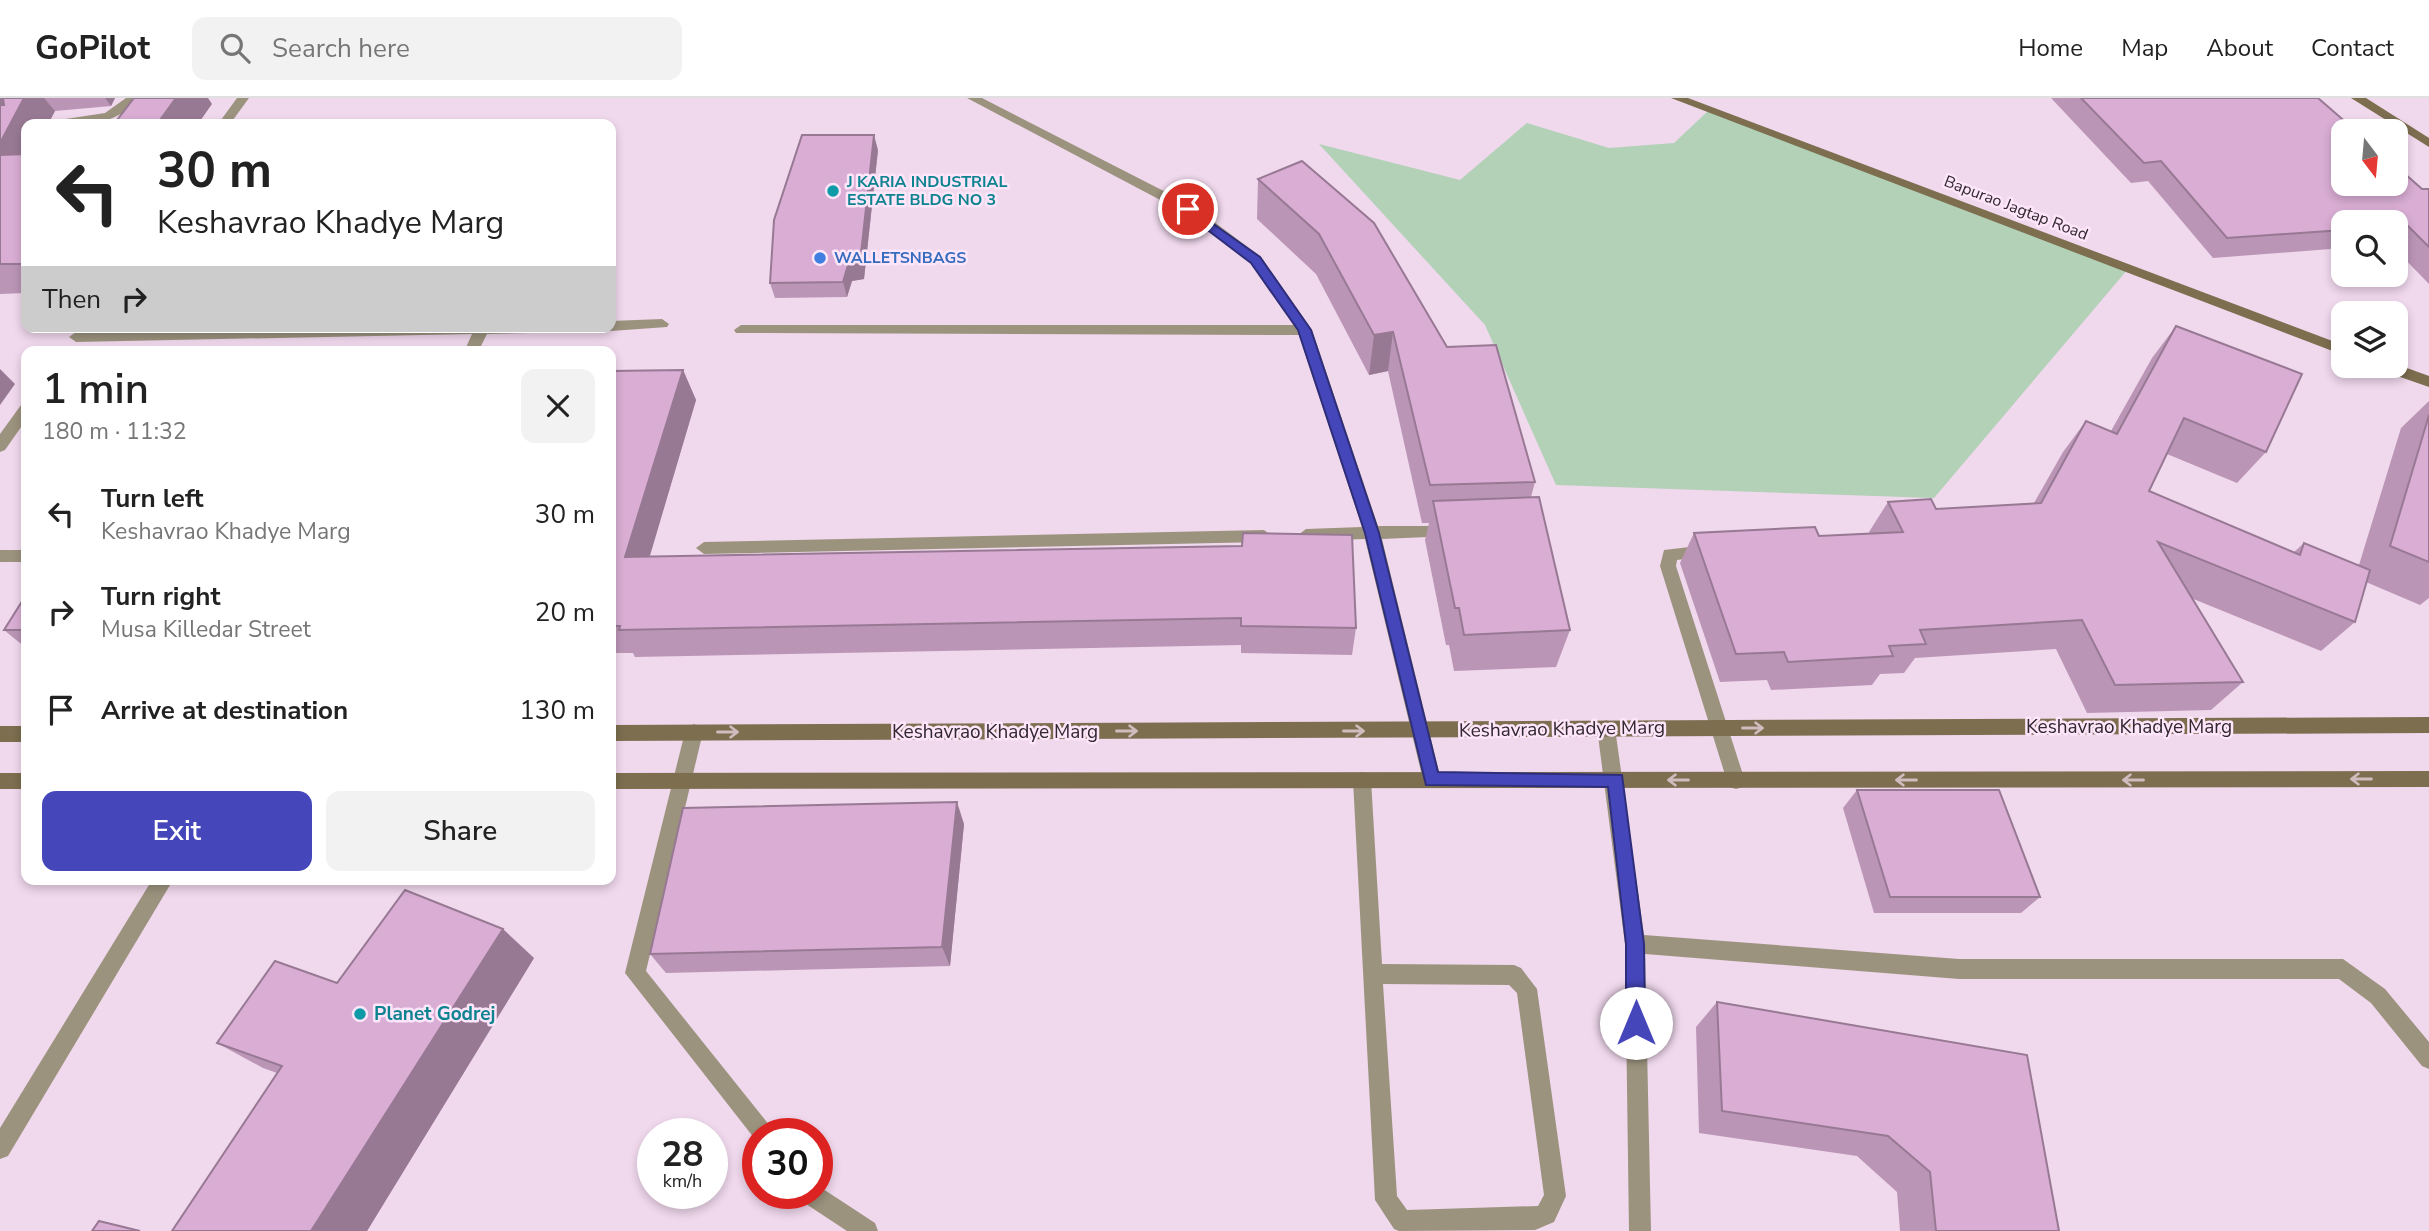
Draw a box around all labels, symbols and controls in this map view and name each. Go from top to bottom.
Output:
search box [192,17,682,80]
text: GoPilot [35,26,150,71]
icon: search [216,29,254,67]
text: Search here [272,31,410,66]
text: Home [2018,32,2083,64]
text: Map [2121,32,2168,64]
text: About [2206,32,2273,64]
text: Contact [2311,32,2394,64]
north arrow [2331,119,2408,196]
map controls [2331,119,2408,378]
text: 30 m [157,137,272,204]
icon: left [42,147,133,238]
street label: Bapurao Jagtap Road [1941,170,2091,246]
place label: J KARIA INDUSTRIAL ESTATE BLDG NO 3 [846,171,1007,211]
pin [1158,179,1218,239]
marker: J KARIA INDUSTRIAL ESTATE BLDG NO 3 [825,183,841,199]
icon: arrive [1169,190,1207,228]
text: Keshavrao Khadye Marg [157,201,504,244]
button: search [2331,210,2408,287]
place label: WALLETSNBAGS [834,247,966,269]
marker: WALLETSNBAGS [812,250,828,266]
icon: right [115,280,153,318]
text: Then [42,282,101,317]
button: layers [2331,301,2408,378]
text: 1 min [42,361,149,418]
button: close [521,369,595,443]
text: 180 m · 11:32 [42,416,187,447]
text: Turn left [101,481,204,516]
icon: left [42,495,80,533]
text: 30 m [535,497,595,532]
text: Keshavrao Khadye Marg [101,516,351,547]
text: Turn right [101,579,220,614]
icon: right [42,593,80,631]
text: 20 m [535,595,595,630]
text: Musa Killedar Street [101,614,311,645]
icon: arrive [42,691,80,729]
text: Arrive at destination [101,693,348,728]
text: 130 m [519,693,595,728]
street label: Keshavrao Khadye Marg [1459,714,1665,744]
street label: Keshavrao Khadye Marg [2026,714,2232,740]
street label: Keshavrao Khadye Marg [892,719,1098,745]
one-way arrow [1742,721,1765,735]
one-way arrow [1115,724,1138,738]
one-way arrow [1343,724,1366,738]
one-way arrow [716,725,739,739]
one-way arrow [2350,772,2373,786]
one-way arrow [1667,773,1690,787]
one-way arrow [1895,773,1918,787]
one-way arrow [2122,773,2145,787]
button: Exit [42,791,312,871]
button: Share [326,791,595,871]
position arrow [1599,986,1673,1060]
place label: Planet Godrej [374,1001,496,1027]
marker: Planet Godrej [352,1006,368,1022]
speed limit sign: 30 [742,1118,833,1209]
text: 28 [661,1131,704,1178]
text: km/h [663,1169,702,1193]

